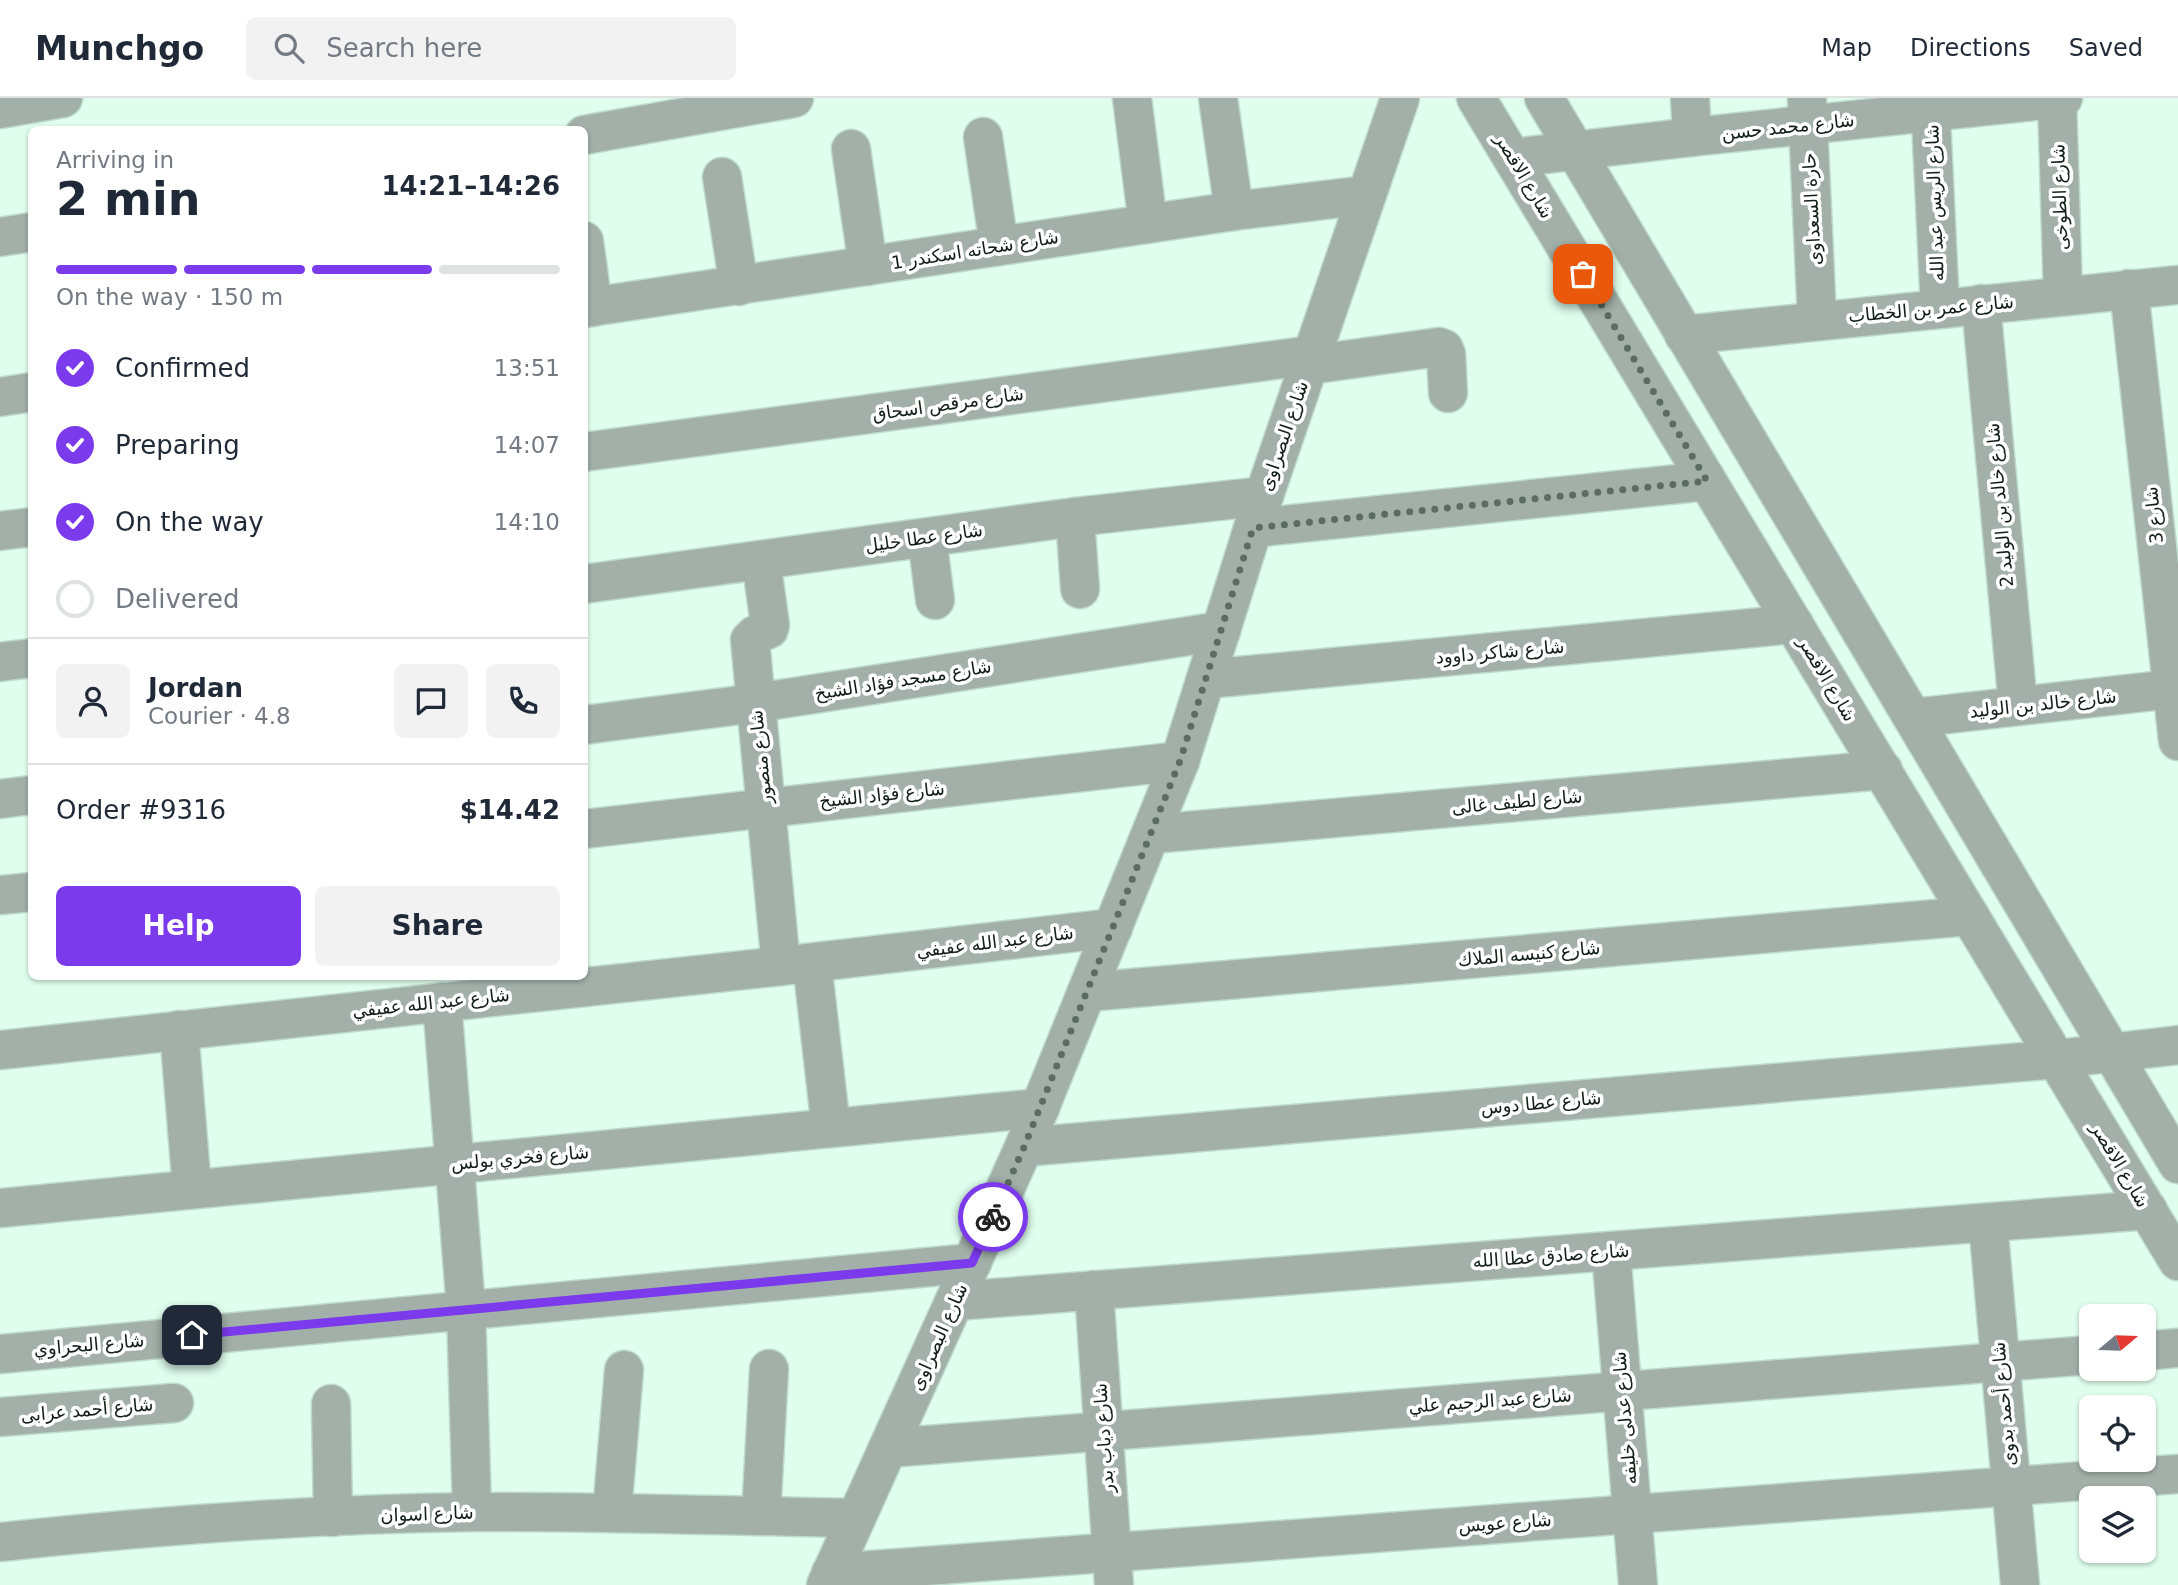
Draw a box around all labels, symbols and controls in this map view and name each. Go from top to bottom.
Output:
search box [246,17,736,80]
text: Munchgo [35,29,204,68]
icon: search [270,29,308,67]
text: Search here [326,33,482,63]
text: Map [1821,34,1872,62]
text: Directions [1910,34,2031,62]
text: Saved [2069,34,2143,62]
street label: شارع محمد حسن [1720,109,1856,145]
street label: شارع الريس عبد الله [1921,124,1949,282]
street label: شارع الاقصر [1490,129,1558,222]
street label: شارع الطوخى [2047,143,2073,251]
text: Arriving in [56,147,174,173]
street label: حارة السعداوى [1798,152,1826,266]
text: 14:21–14:26 [381,171,560,201]
text: 2 min [56,172,200,226]
street label: شارع شحاته اسكندر 1 [890,226,1060,274]
pin [1553,244,1613,304]
icon: bag [1564,255,1602,293]
text: On the way · 150 m [56,284,283,310]
street label: شارع عمر بن الخطاب [1847,291,2015,327]
icon: check [56,349,94,387]
text: Confirmed [115,353,250,383]
text: 13:51 [494,355,560,381]
street label: شارع البصراوى [1255,378,1313,494]
street label: شارع مرقص اسحاق [871,382,1025,426]
street label: شارع خالد بن الوليد 2 [1982,422,2018,588]
icon: check [56,426,94,464]
text: Preparing [115,430,240,460]
text: 14:07 [494,432,560,458]
street label: شارع 3 [2140,485,2168,545]
icon: check [56,503,94,541]
text: On the way [115,507,264,537]
text: 14:10 [494,509,560,535]
street label: شارع عطا خليل [864,519,984,557]
text: Delivered [115,584,239,614]
street label: شارع الاقصر [1793,632,1861,725]
street label: شارع شاكر داوود [1435,635,1565,669]
street label: شارع مسجد فؤاد الشيخ [813,655,993,705]
button: person [56,664,130,738]
button: chat [394,664,468,738]
button: phone [486,664,560,738]
text: Jordan [148,673,243,703]
street label: شارع خالد بن الوليد [1968,685,2118,723]
text: Courier · 4.8 [148,703,291,729]
street label: شارع منصور [745,709,777,806]
street label: شارع فؤاد الشيخ [818,777,946,813]
street label: شارع لطيف غالى [1451,785,1583,819]
text: Order #9316 [56,795,226,825]
text: $14.42 [460,795,560,825]
button: Help [56,886,301,966]
button: Share [315,886,560,966]
street label: شارع عبد الله عفيفي [915,921,1075,963]
street label: شارع كنيسه الملاك [1457,937,1601,971]
street label: شارع عبد الله عفيفي [351,984,511,1022]
street label: شارع عطا دوس [1480,1087,1602,1119]
street label: شارع الاقصر [2086,1118,2154,1211]
street label: شارع فخري بولس [450,1141,590,1175]
courier [958,1182,1028,1252]
icon: bike [974,1198,1012,1236]
street label: شارع صادق عطا الله [1472,1240,1630,1272]
street label: شارع البصراوى [906,1280,972,1394]
north arrow [2079,1304,2156,1381]
map controls [2079,1304,2156,1563]
pin [162,1305,222,1365]
icon: home [173,1316,211,1354]
street label: شارع البحراوي [33,1329,145,1361]
street label: شارع أحمد بدوى [1987,1341,2020,1467]
street label: شارع عدلى خليفه [1608,1351,1642,1485]
street label: شارع دياب بدر [1089,1382,1119,1495]
street label: شارع عبد الرحيم علي [1408,1384,1572,1418]
street label: شارع أحمد عرابى [20,1392,154,1427]
button: locate [2079,1395,2156,1472]
button: layers [2079,1486,2156,1563]
street label: شارع اسوان [380,1501,474,1527]
street label: شارع عويس [1457,1509,1553,1537]

